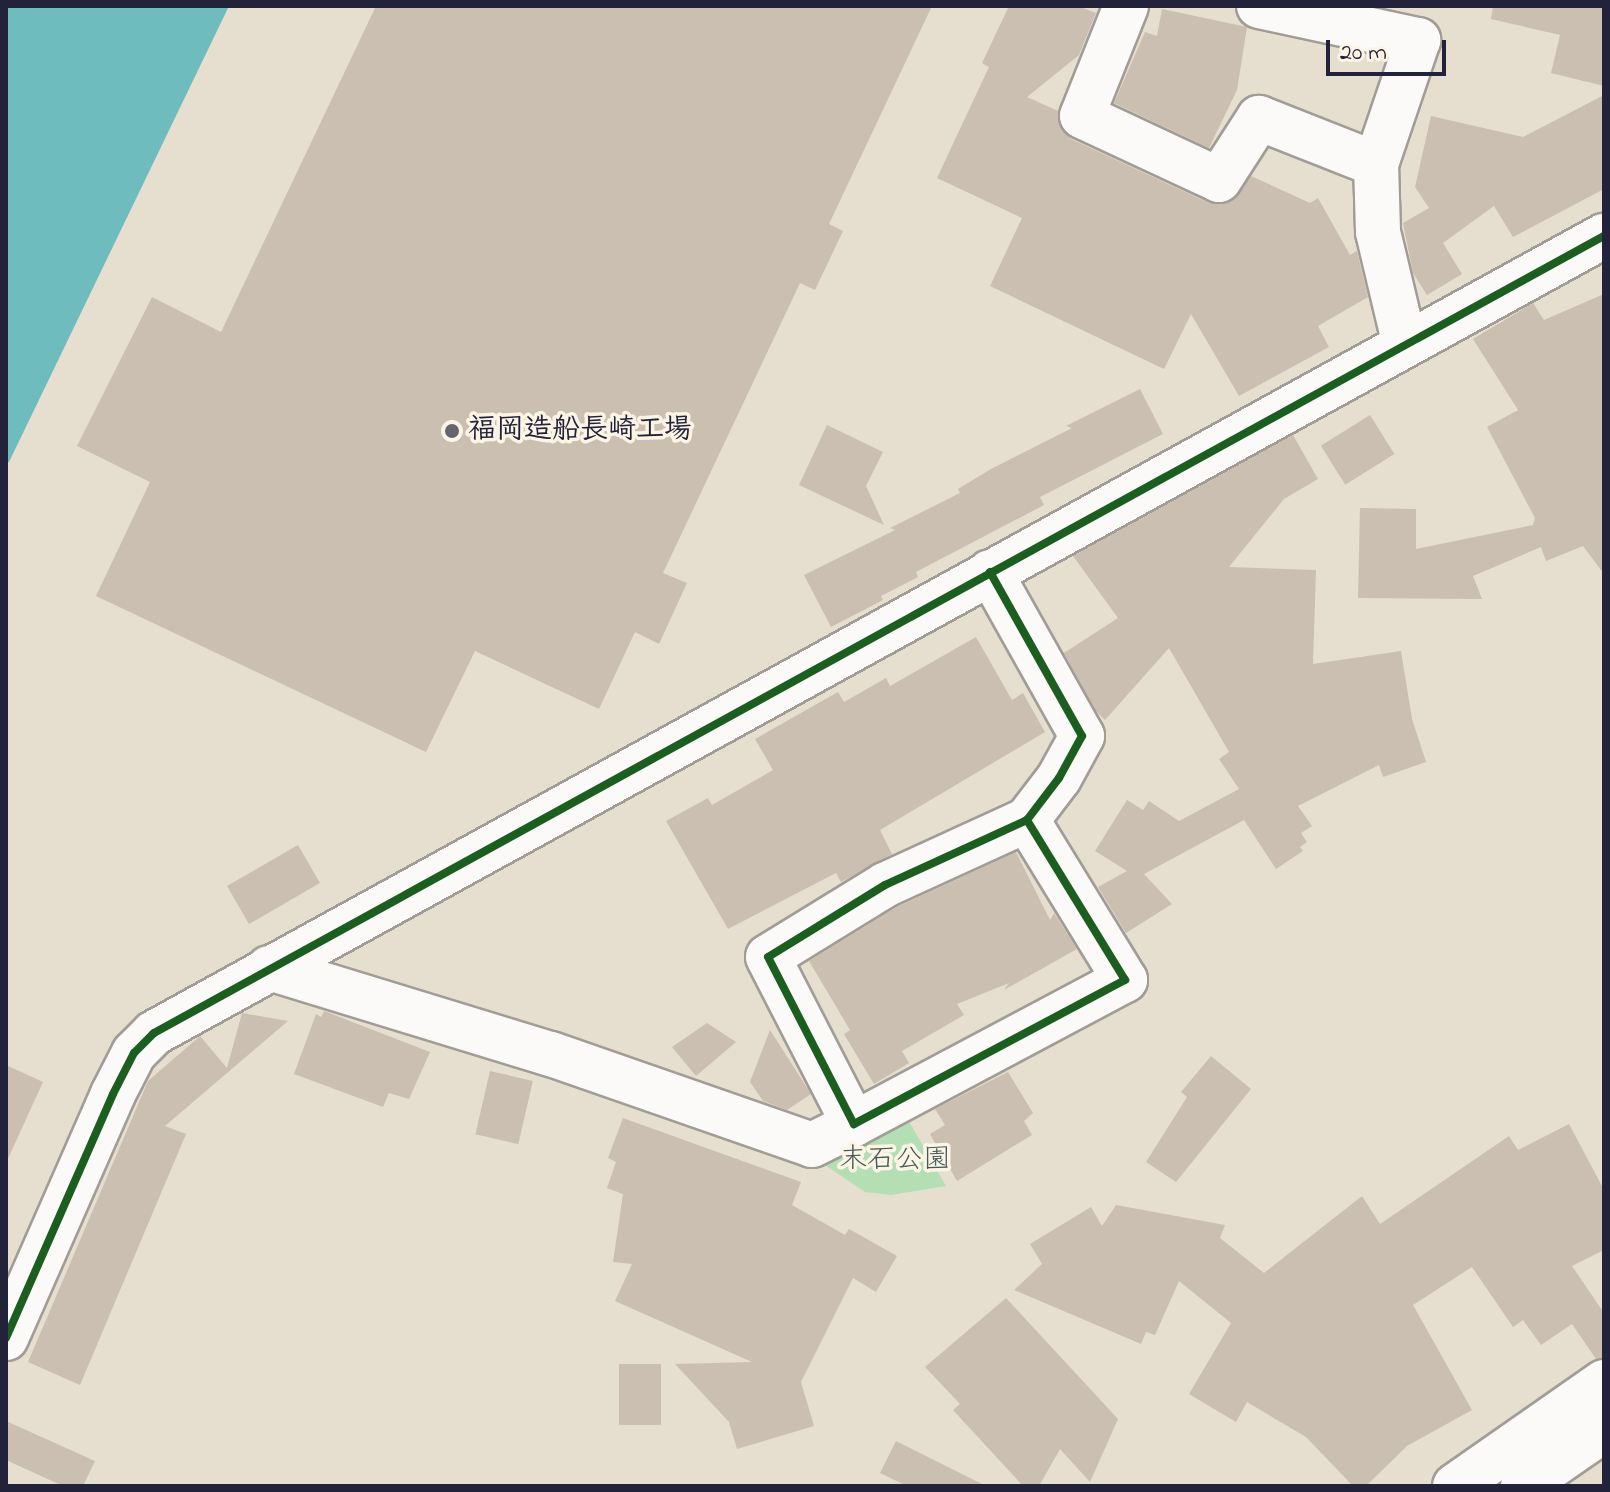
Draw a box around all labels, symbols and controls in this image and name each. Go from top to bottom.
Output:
scale bar [1330,24,1450,74]
text: 20 m [1340,36,1387,71]
place label: 福岡造船長崎工場 [468,414,692,448]
marker: 福岡造船長崎工場 [443,422,461,440]
park label: 末石公園 [839,1144,951,1178]

